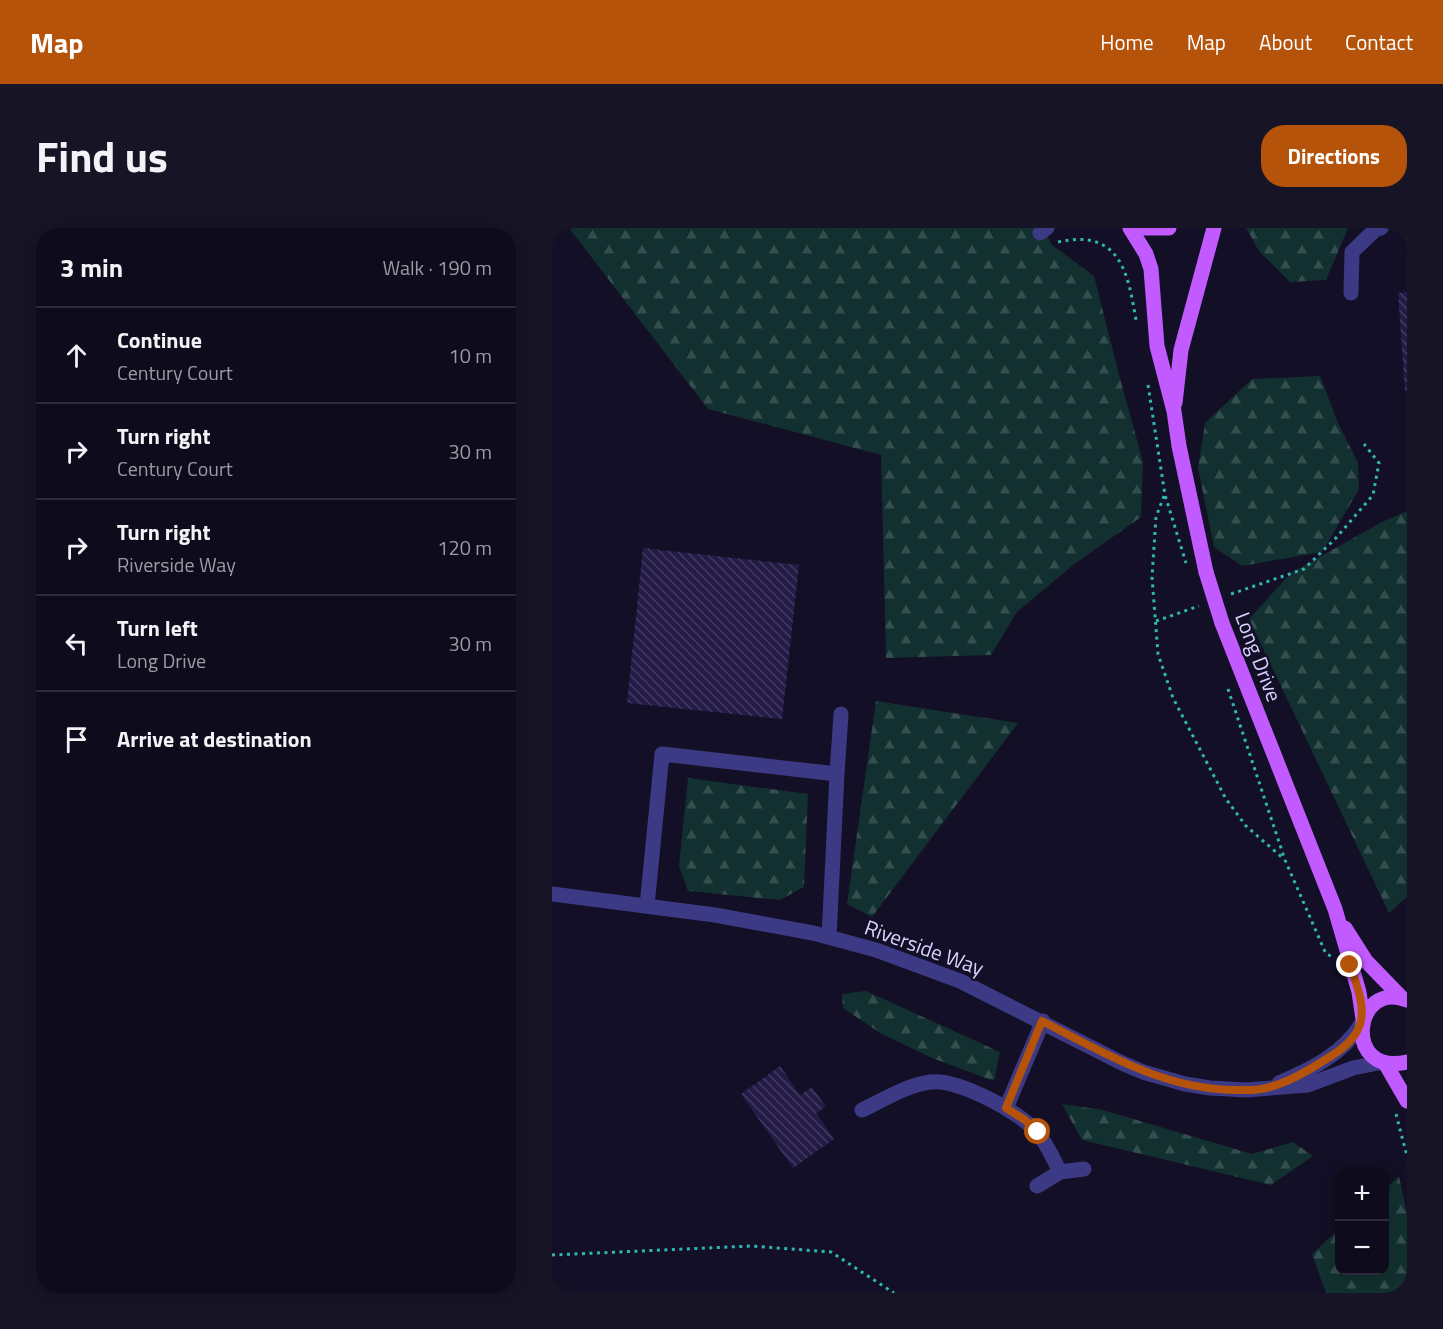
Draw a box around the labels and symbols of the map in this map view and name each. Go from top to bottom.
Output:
street label: Long Drive [1227,607,1291,706]
street label: Riverside Way [860,911,988,983]
route end [1336,951,1362,977]
route start [1024,1118,1050,1144]

